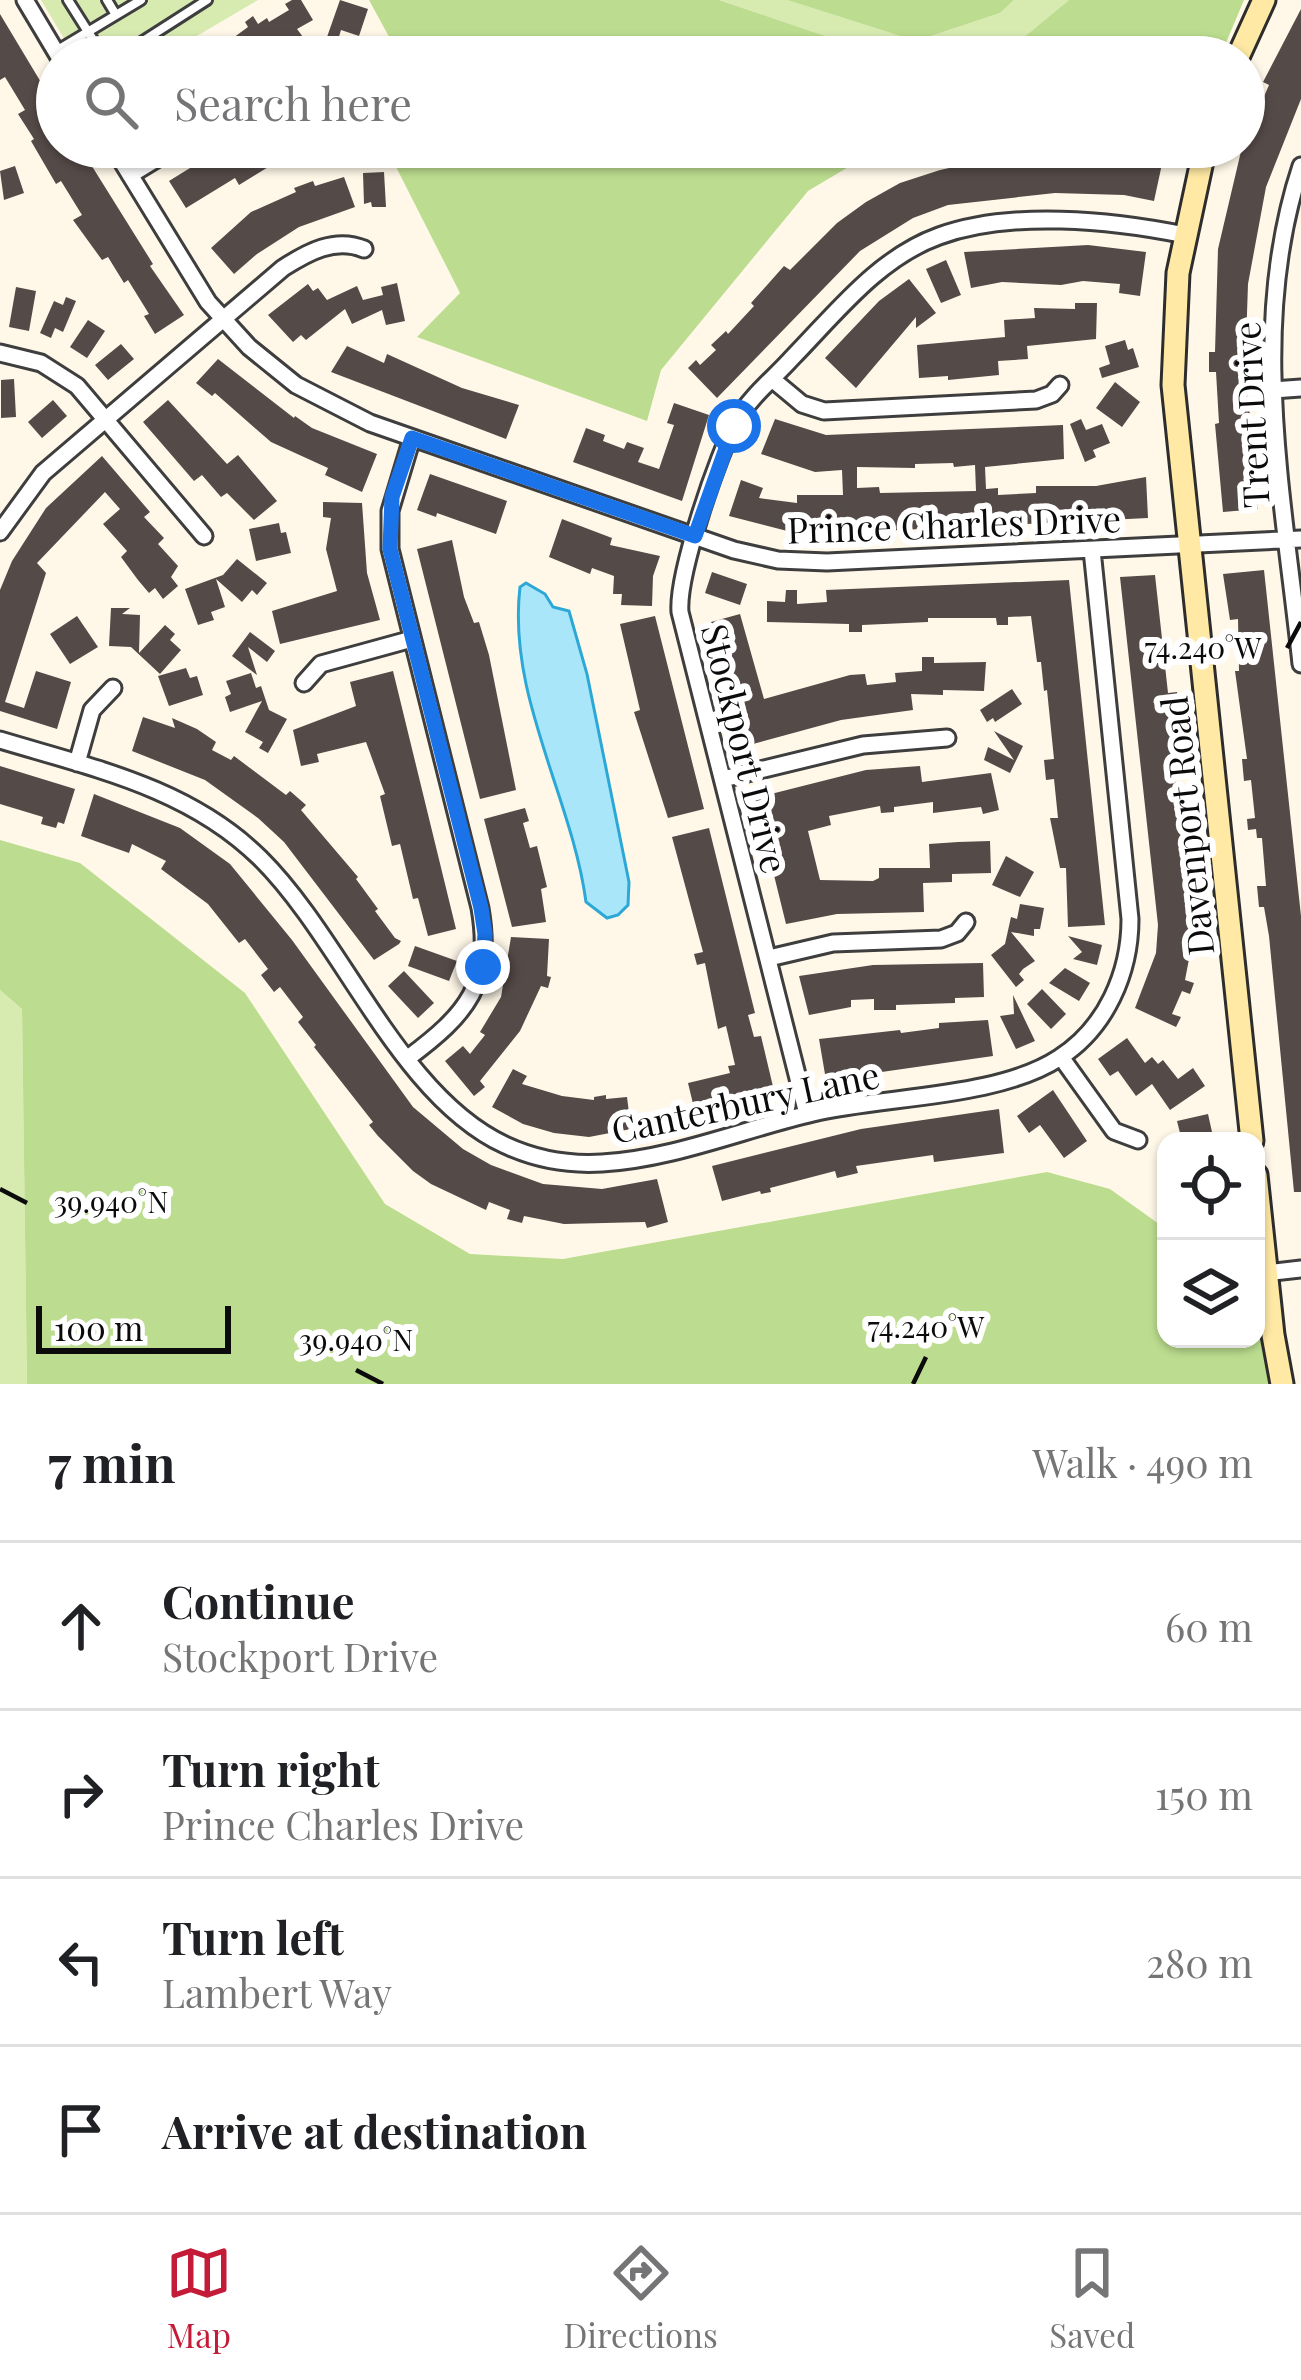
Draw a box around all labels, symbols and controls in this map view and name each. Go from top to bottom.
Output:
search box [36,36,1265,168]
icon: search [78,69,144,135]
text: Search here [174,72,412,132]
street label: Trent Drive [1221,321,1279,509]
route start [707,399,761,453]
street label: Prince Charles Drive [786,493,1122,553]
street label: Stockport Drive [692,618,800,878]
text: 74.240°W [1145,627,1262,667]
street label: Davenport Road [1149,694,1223,958]
route end [456,940,510,994]
street label: Canterbury Lane [607,1049,883,1153]
map controls [1157,1132,1265,1348]
button: locate [1157,1132,1265,1240]
text: 39.940°N [54,1181,168,1221]
button: layers [1157,1240,1265,1348]
scale bar [36,1300,231,1353]
text: 100 m [54,1305,143,1349]
text: 74.240°W [868,1306,985,1346]
text: 39.940°N [299,1319,413,1359]
text: 7 min [48,1428,176,1496]
text: Walk · 490 m [1032,1436,1253,1488]
text: Continue [162,1570,354,1630]
icon: ahead [48,1593,114,1659]
text: 60 m [1165,1600,1253,1652]
text: Stockport Drive [162,1630,438,1682]
text: Turn right [162,1738,380,1798]
icon: right [48,1761,114,1827]
text: 150 m [1155,1768,1253,1820]
text: Prince Charles Drive [162,1798,524,1850]
text: Turn left [162,1906,344,1966]
icon: left [48,1929,114,1995]
text: 280 m [1146,1936,1253,1988]
text: Lambert Way [162,1966,392,2018]
icon: arrive [48,2097,114,2163]
text: Arrive at destination [162,2100,587,2160]
tab: Map [166,2240,232,2356]
tab: Directions [563,2240,718,2356]
tab: Saved [1049,2240,1135,2356]

